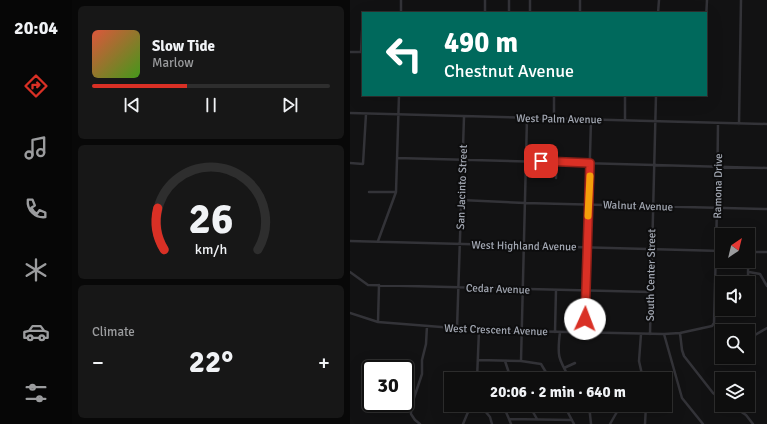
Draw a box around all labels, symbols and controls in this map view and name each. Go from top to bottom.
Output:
text: 20:04 [14,17,58,39]
text: 490 m [444,26,518,60]
icon: left [378,28,430,80]
text: Slow Tide [152,37,215,55]
text: Marlow [152,55,194,71]
text: Chestnut Avenue [444,60,574,82]
icon: directions [22,72,50,100]
icon: previous [121,94,143,116]
icon: pause [200,94,222,116]
icon: next [279,94,301,116]
street label: West Palm Avenue [516,112,602,126]
icon: music [22,134,50,162]
street label: San Jacinto Street [454,144,470,230]
pin [524,144,558,178]
icon: arrive [530,150,552,172]
street label: Ramona Drive [711,153,725,219]
text: 26 [189,194,233,245]
icon: phone [22,195,50,223]
street label: Walnut Avenue [603,198,673,214]
street label: South Center Street [644,228,658,321]
north arrow [715,228,755,268]
map controls [715,228,755,412]
street label: West Highland Avenue [471,239,577,253]
text: km/h [195,241,227,258]
icon: climate [22,256,50,284]
button: sound [715,276,755,316]
street label: Cedar Avenue [466,281,530,297]
position arrow [564,298,606,340]
icon: car [22,318,50,346]
street label: West Crescent Avenue [444,322,548,338]
text: Climate [92,324,135,340]
button: search [715,324,755,364]
text: 22° [189,344,233,381]
text: − [92,349,104,376]
text: + [318,349,330,376]
speed limit sign: 30 [362,360,414,412]
button: layers [715,372,755,412]
icon: filters [22,379,50,407]
text: 20:06 · 2 min · 640 m [490,383,626,401]

